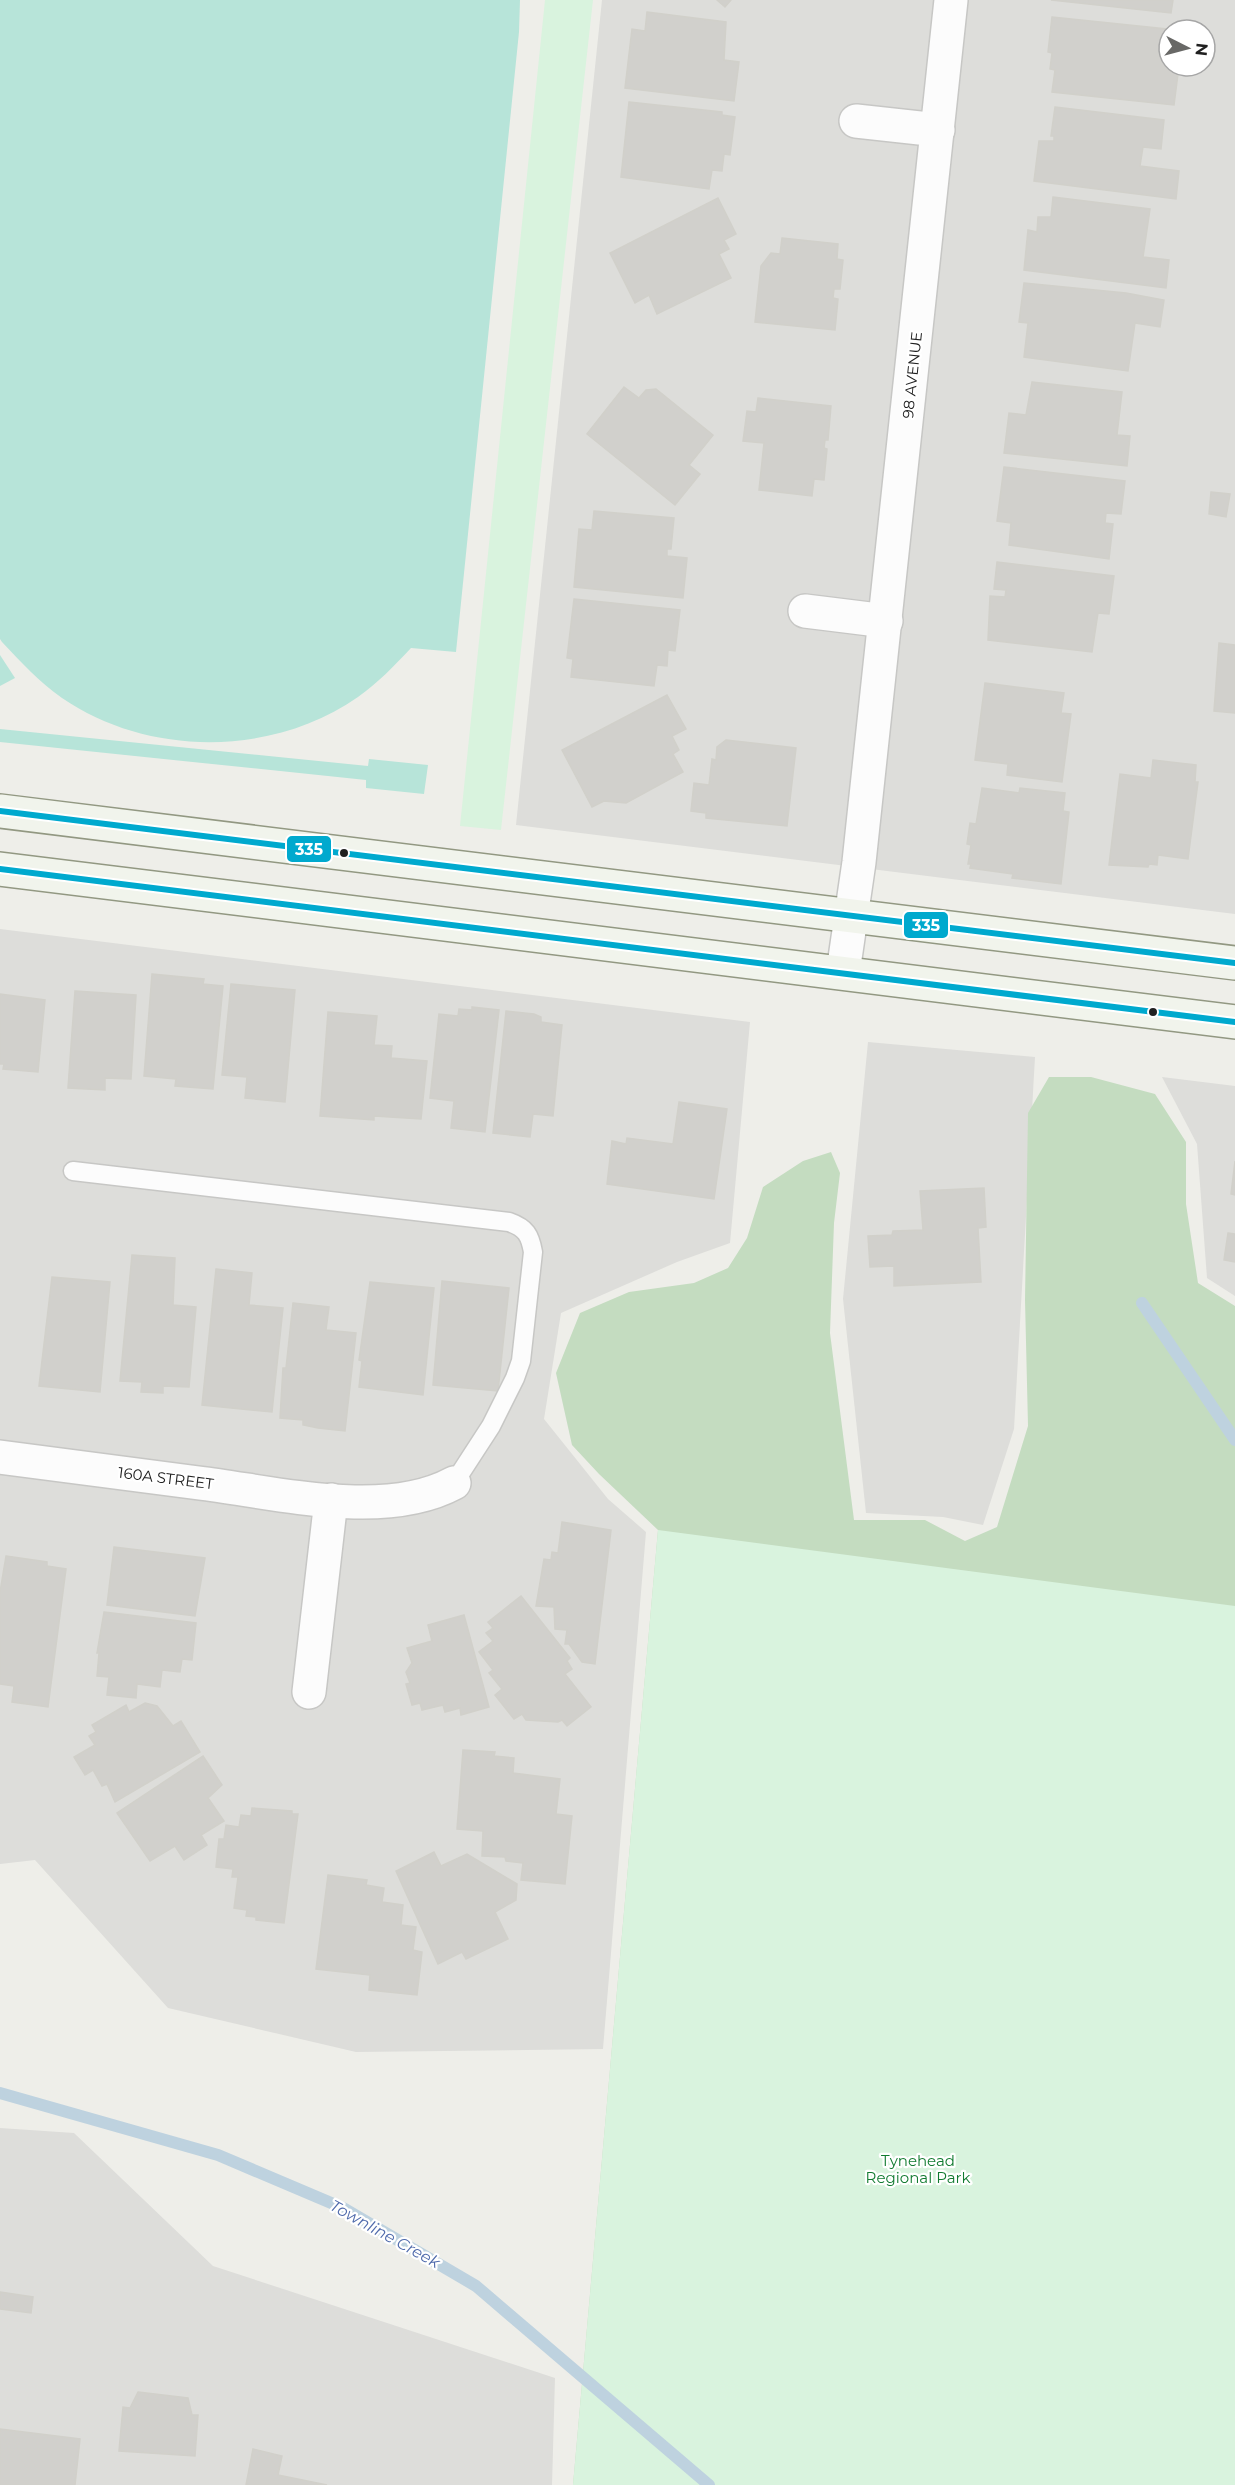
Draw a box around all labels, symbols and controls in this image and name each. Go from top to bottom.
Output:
north arrow [1157,18,1217,78]
text: N [1191,42,1212,57]
street label: 98 AVENUE [898,331,926,419]
line badge: 335 [286,835,332,863]
text: 335 [294,840,324,859]
unlabelled marker [338,847,350,859]
line badge: 335 [903,911,949,939]
text: 335 [911,916,941,935]
unlabelled marker [1147,1006,1159,1018]
street label: 160A STREET [117,1463,215,1493]
park label: Tynehead Regional Park [866,2151,970,2187]
water label: Townline Creek [327,2196,445,2273]

